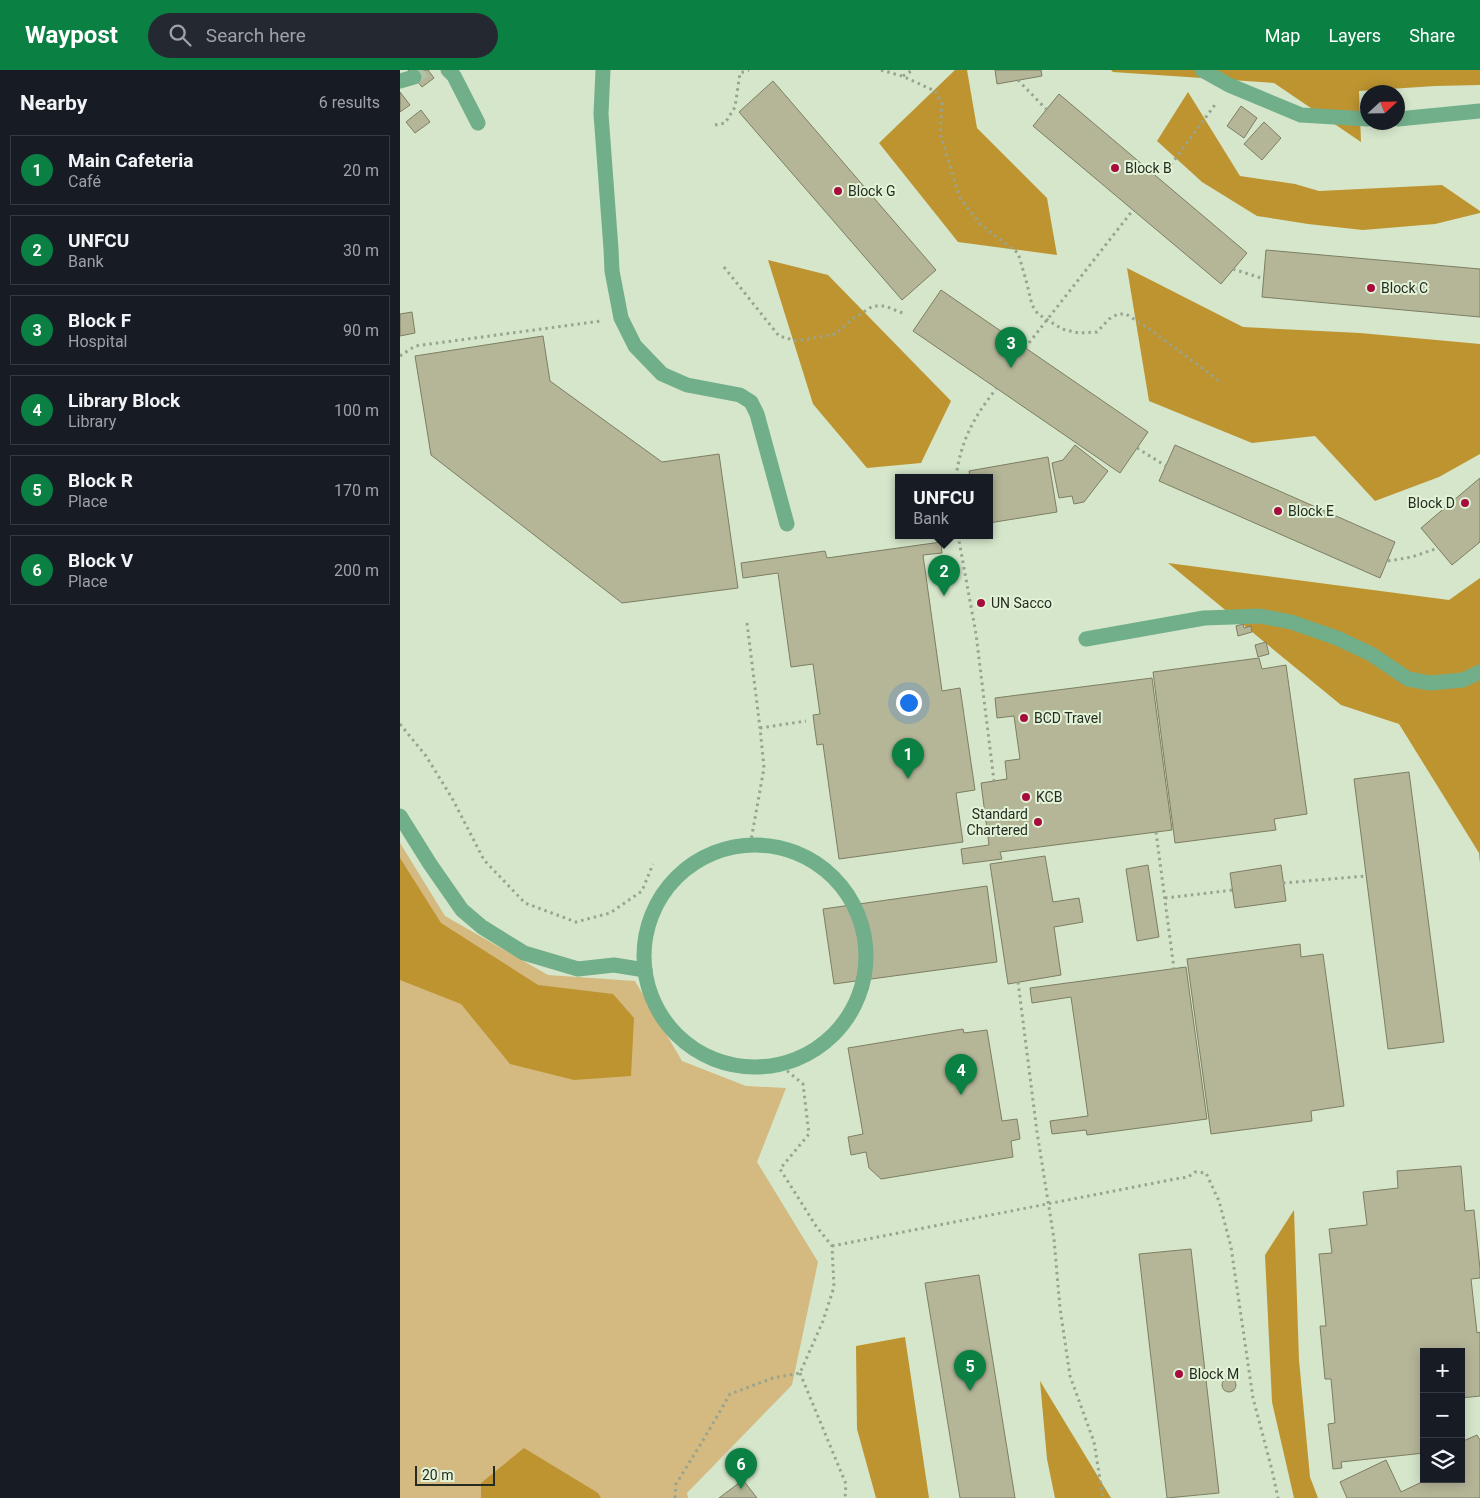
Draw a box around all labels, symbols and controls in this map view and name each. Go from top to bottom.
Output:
search box [148,13,498,58]
text: Waypost [25,21,118,49]
icon: search [166,21,194,49]
text: Search here [206,24,306,47]
text: Map [1265,25,1300,46]
text: Layers [1328,25,1381,46]
text: Share [1409,25,1455,46]
north arrow [1360,85,1405,130]
text: Nearby [20,91,87,115]
text: 6 results [319,93,380,112]
text: Main Cafeteria [68,149,194,172]
place label: Block B [1125,160,1172,176]
text: 1 [32,161,42,180]
text: 20 m [343,161,379,180]
marker: Block B [1109,162,1121,174]
text: Café [68,172,101,191]
place label: Block G [848,183,896,199]
marker: Block G [832,185,844,197]
text: UNFCU [68,229,129,252]
text: 2 [32,241,42,260]
text: 30 m [343,241,379,260]
text: Bank [68,252,104,271]
place label: Block C [1381,280,1428,296]
marker: Block C [1365,282,1377,294]
text: Block F [68,309,131,332]
text: 3 [32,321,42,340]
text: 90 m [343,321,379,340]
pin: 3 [995,327,1027,368]
text: Hospital [68,332,128,351]
text: Library Block [68,389,180,412]
text: 4 [32,401,42,420]
text: 100 m [334,401,379,420]
text: Library [68,412,116,431]
text: Block R [68,469,133,492]
popup [895,474,993,539]
text: 5 [32,481,42,500]
text: 170 m [334,481,379,500]
text: UNFCU [913,486,975,509]
text: Place [68,492,108,511]
place label: Block D [1408,495,1455,511]
marker: Block D [1459,497,1471,509]
place label: Block E [1288,503,1334,519]
marker: Block E [1272,505,1284,517]
text: Bank [913,509,949,528]
text: Block V [68,549,133,572]
pin: 2 [928,555,960,596]
text: 6 [32,561,42,580]
text: 200 m [334,561,379,580]
text: Place [68,572,108,591]
place label: UN Sacco [991,595,1052,611]
marker: UN Sacco [975,597,987,609]
your location [896,690,922,716]
place label: BCD Travel [1034,710,1102,726]
marker: BCD Travel [1018,712,1030,724]
pin: 1 [892,738,924,779]
place label: KCB [1036,789,1062,805]
marker: KCB [1020,791,1032,803]
place label: Standard Chartered [967,806,1028,838]
marker: Standard Chartered [1032,816,1044,828]
pin: 4 [945,1054,977,1095]
map controls [1420,1348,1465,1483]
button: + [1420,1348,1465,1393]
pin: 5 [954,1350,986,1391]
place label: Block M [1189,1366,1239,1382]
marker: Block M [1173,1368,1185,1380]
button: − [1420,1393,1465,1438]
button: layers [1420,1438,1465,1483]
pin: 6 [725,1448,757,1489]
scale bar [415,1463,495,1486]
text: 20 m [422,1467,454,1483]

